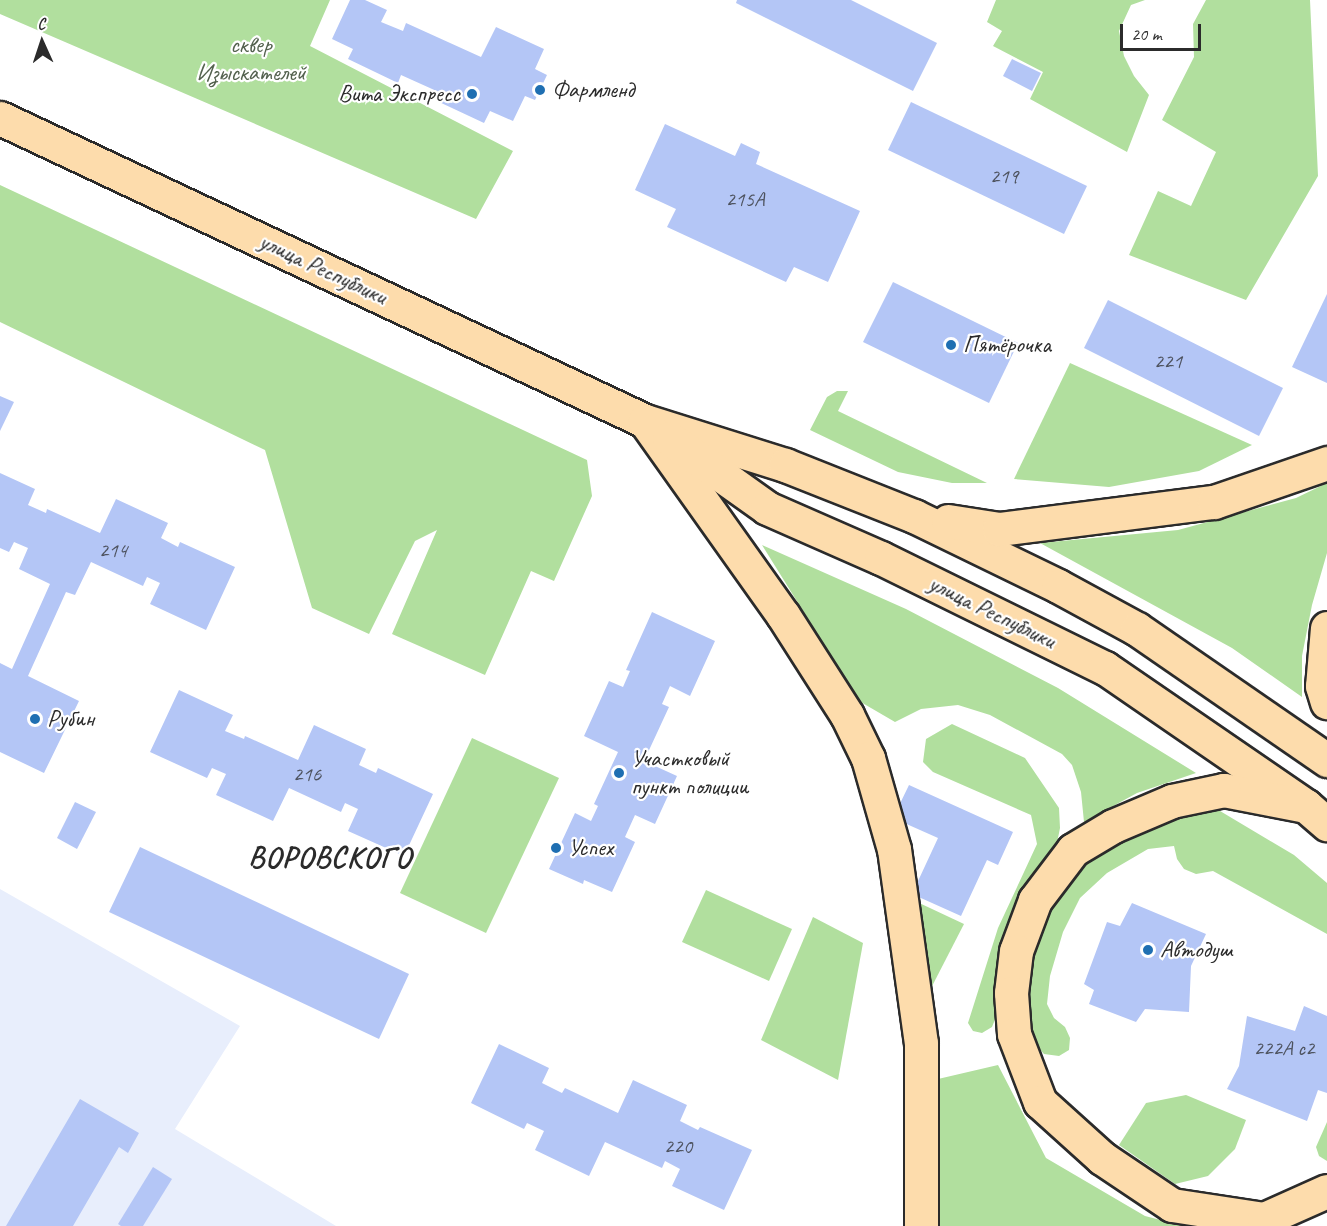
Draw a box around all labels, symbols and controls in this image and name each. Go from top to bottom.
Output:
north arrow [12,12,72,72]
scale bar [1123,12,1204,50]
text: С [37,14,45,34]
text: 20 m [1131,23,1162,45]
park label: сквер Изыскателей [196,31,306,87]
place label: Фармленд [552,76,634,104]
place label: Вита Экспресс [339,80,460,108]
marker: Фармленд [533,83,547,97]
marker: Вита Экспресс [465,87,479,101]
house number: 219 [990,163,1018,189]
house number: 215А [726,186,764,212]
street label: улица Республики [254,227,392,311]
place label: Пятёрочка [963,331,1051,359]
marker: Пятёрочка [944,338,958,352]
house number: 221 [1154,348,1182,374]
house number: 214 [99,537,127,563]
street label: улица Республики [923,569,1061,655]
place label: Рубин [47,705,94,733]
marker: Рубин [28,712,42,726]
place label: Участковый пункт полиции [631,745,747,801]
house number: 216 [293,761,321,787]
marker: Участковый пункт полиции [612,766,626,780]
place label: Успех [568,834,613,862]
district label: ВОРОВСКОГО [242,839,418,875]
marker: Успех [549,841,563,855]
place label: Автодуш [1160,936,1233,964]
marker: Автодуш [1141,943,1155,957]
house number: 222А с2 [1254,1035,1314,1061]
house number: 220 [664,1133,692,1159]

